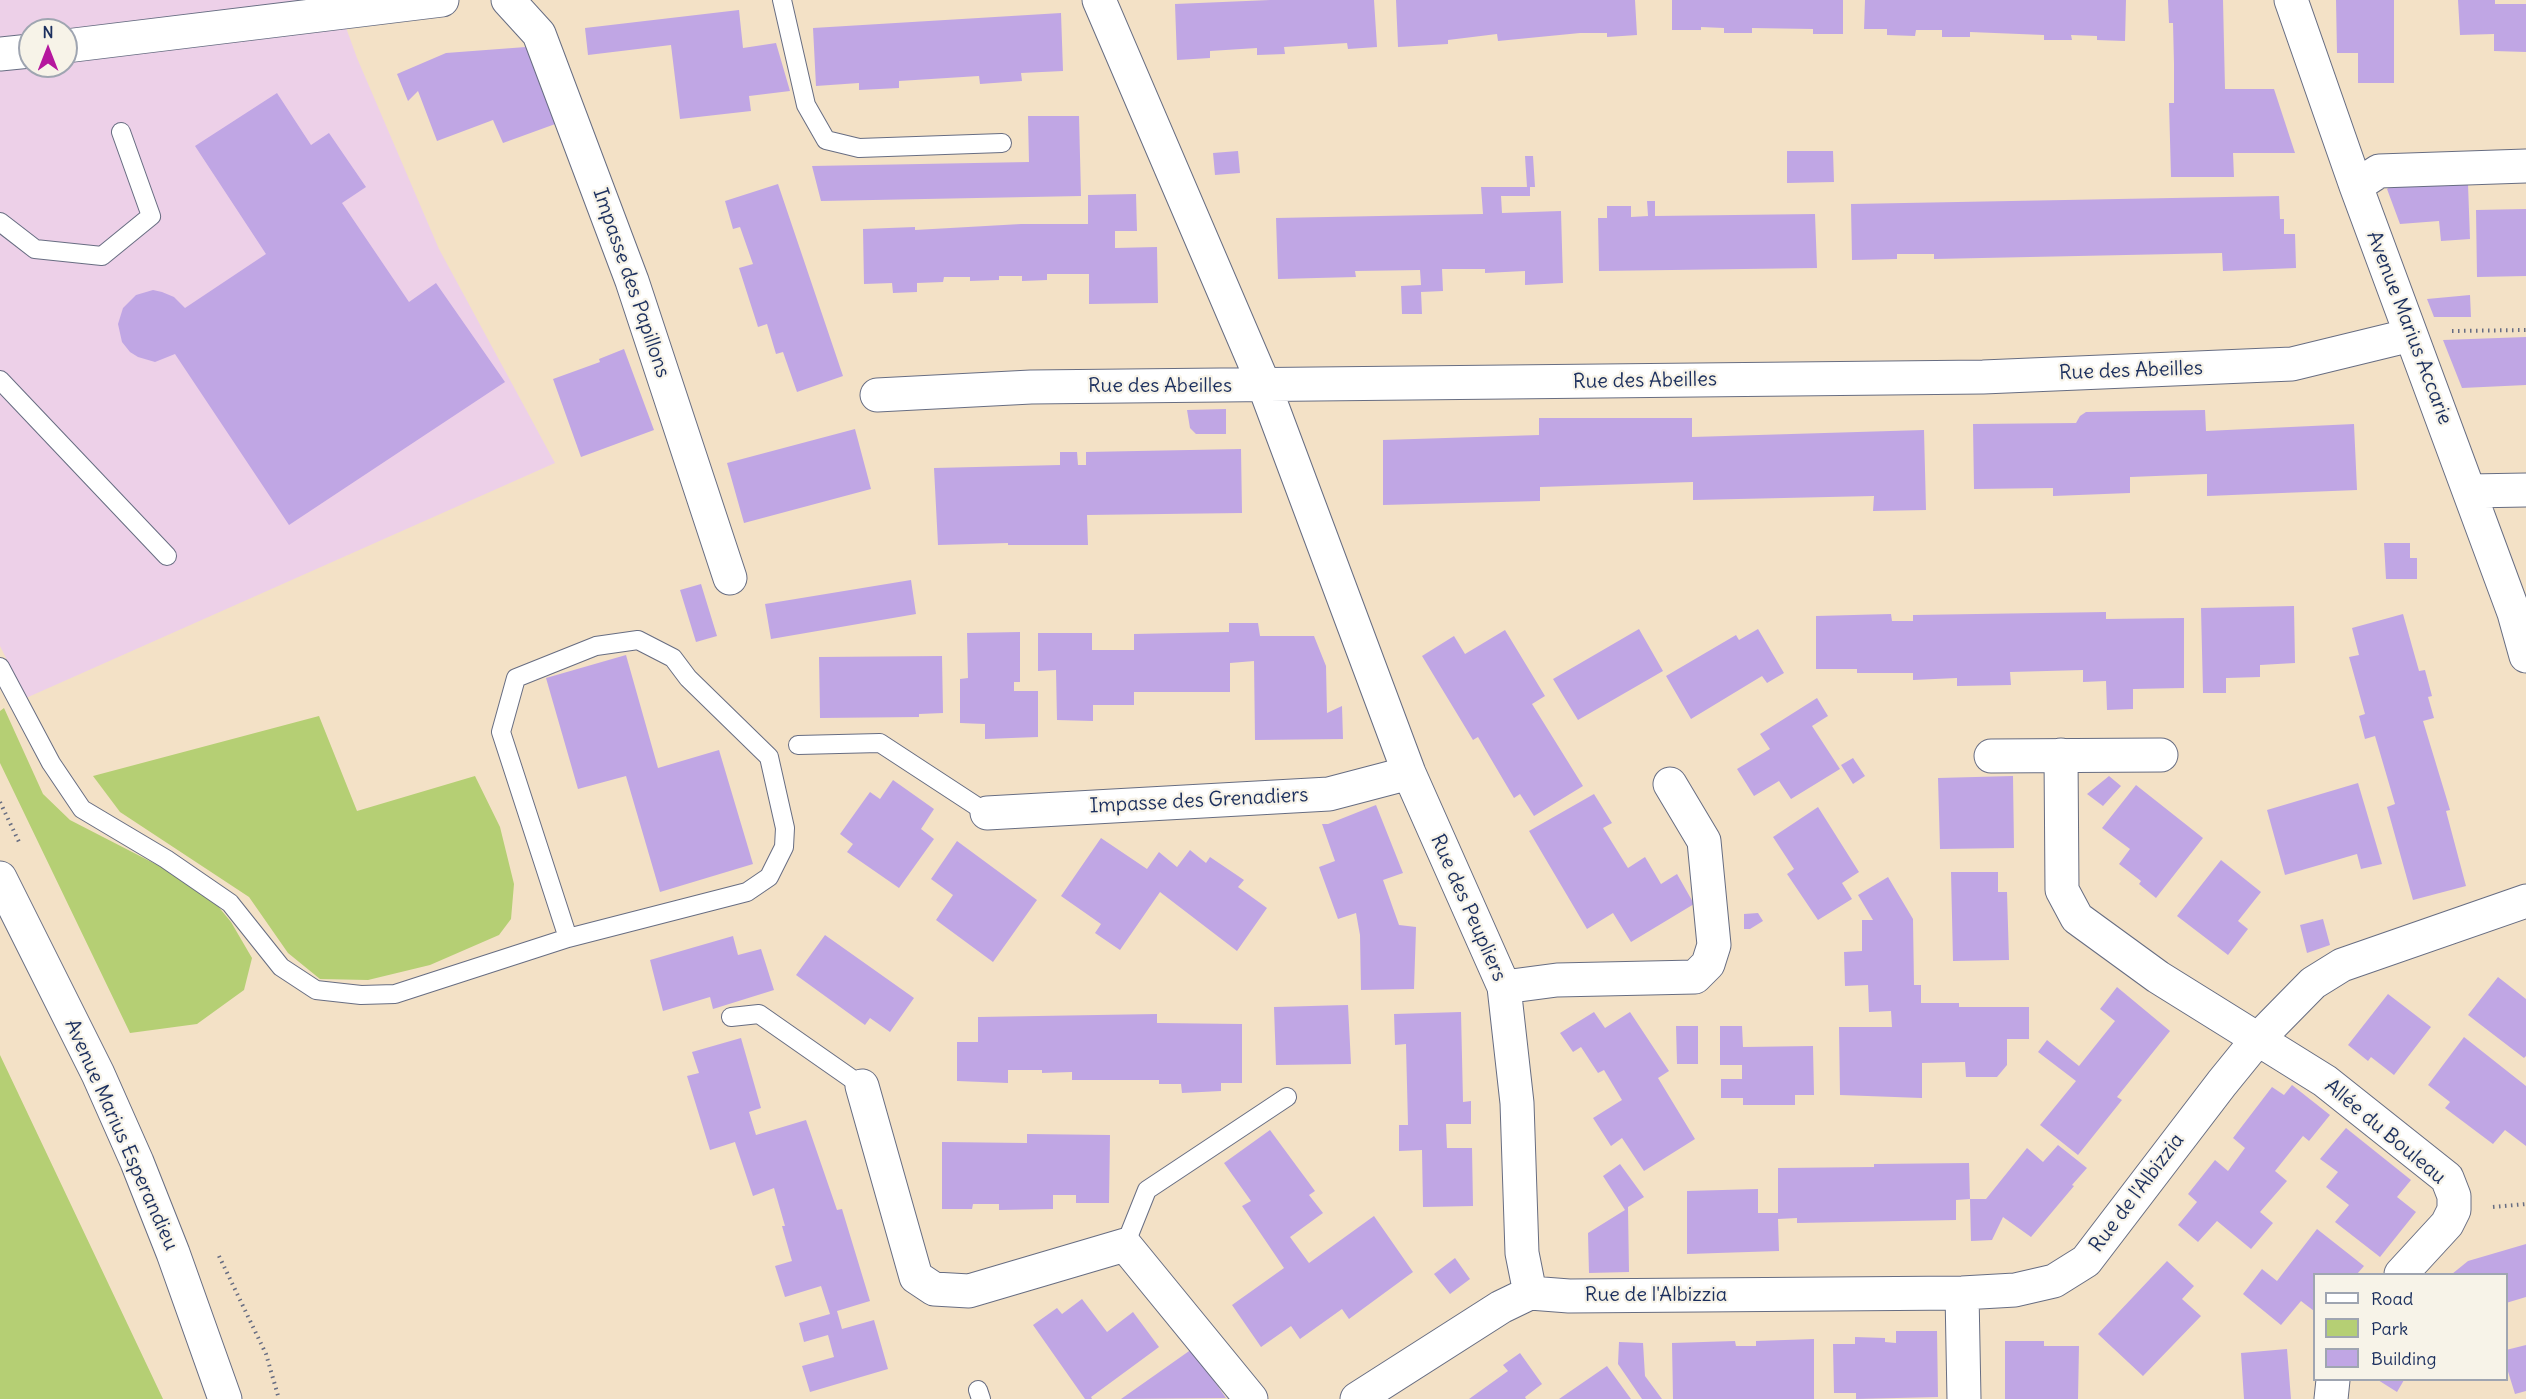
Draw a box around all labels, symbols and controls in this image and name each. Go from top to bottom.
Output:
north arrow [18,18,78,78]
text: N [42,22,54,42]
street label: Impasse des Papillons [587,185,675,381]
street label: Avenue Marius Accarie [2361,228,2457,428]
street label: Rue des Abeilles [2059,356,2203,386]
street label: Rue des Abeilles [1573,368,1717,394]
street label: Rue des Abeilles [1088,374,1232,398]
street label: Impasse des Grenadiers [1089,783,1309,819]
street label: Rue des Peupliers [1425,831,1511,985]
street label: Avenue Marius Esperandieu [59,1016,183,1254]
street label: Allée du Bouleau [2320,1074,2450,1190]
street label: Rue de l'Albizzia [2085,1129,2189,1257]
legend [2313,1273,2508,1381]
street label: Rue de l'Albizzia [1585,1283,1727,1307]
text: Road [2371,1287,2413,1310]
text: Park [2371,1317,2408,1340]
text: Building [2371,1347,2436,1370]

